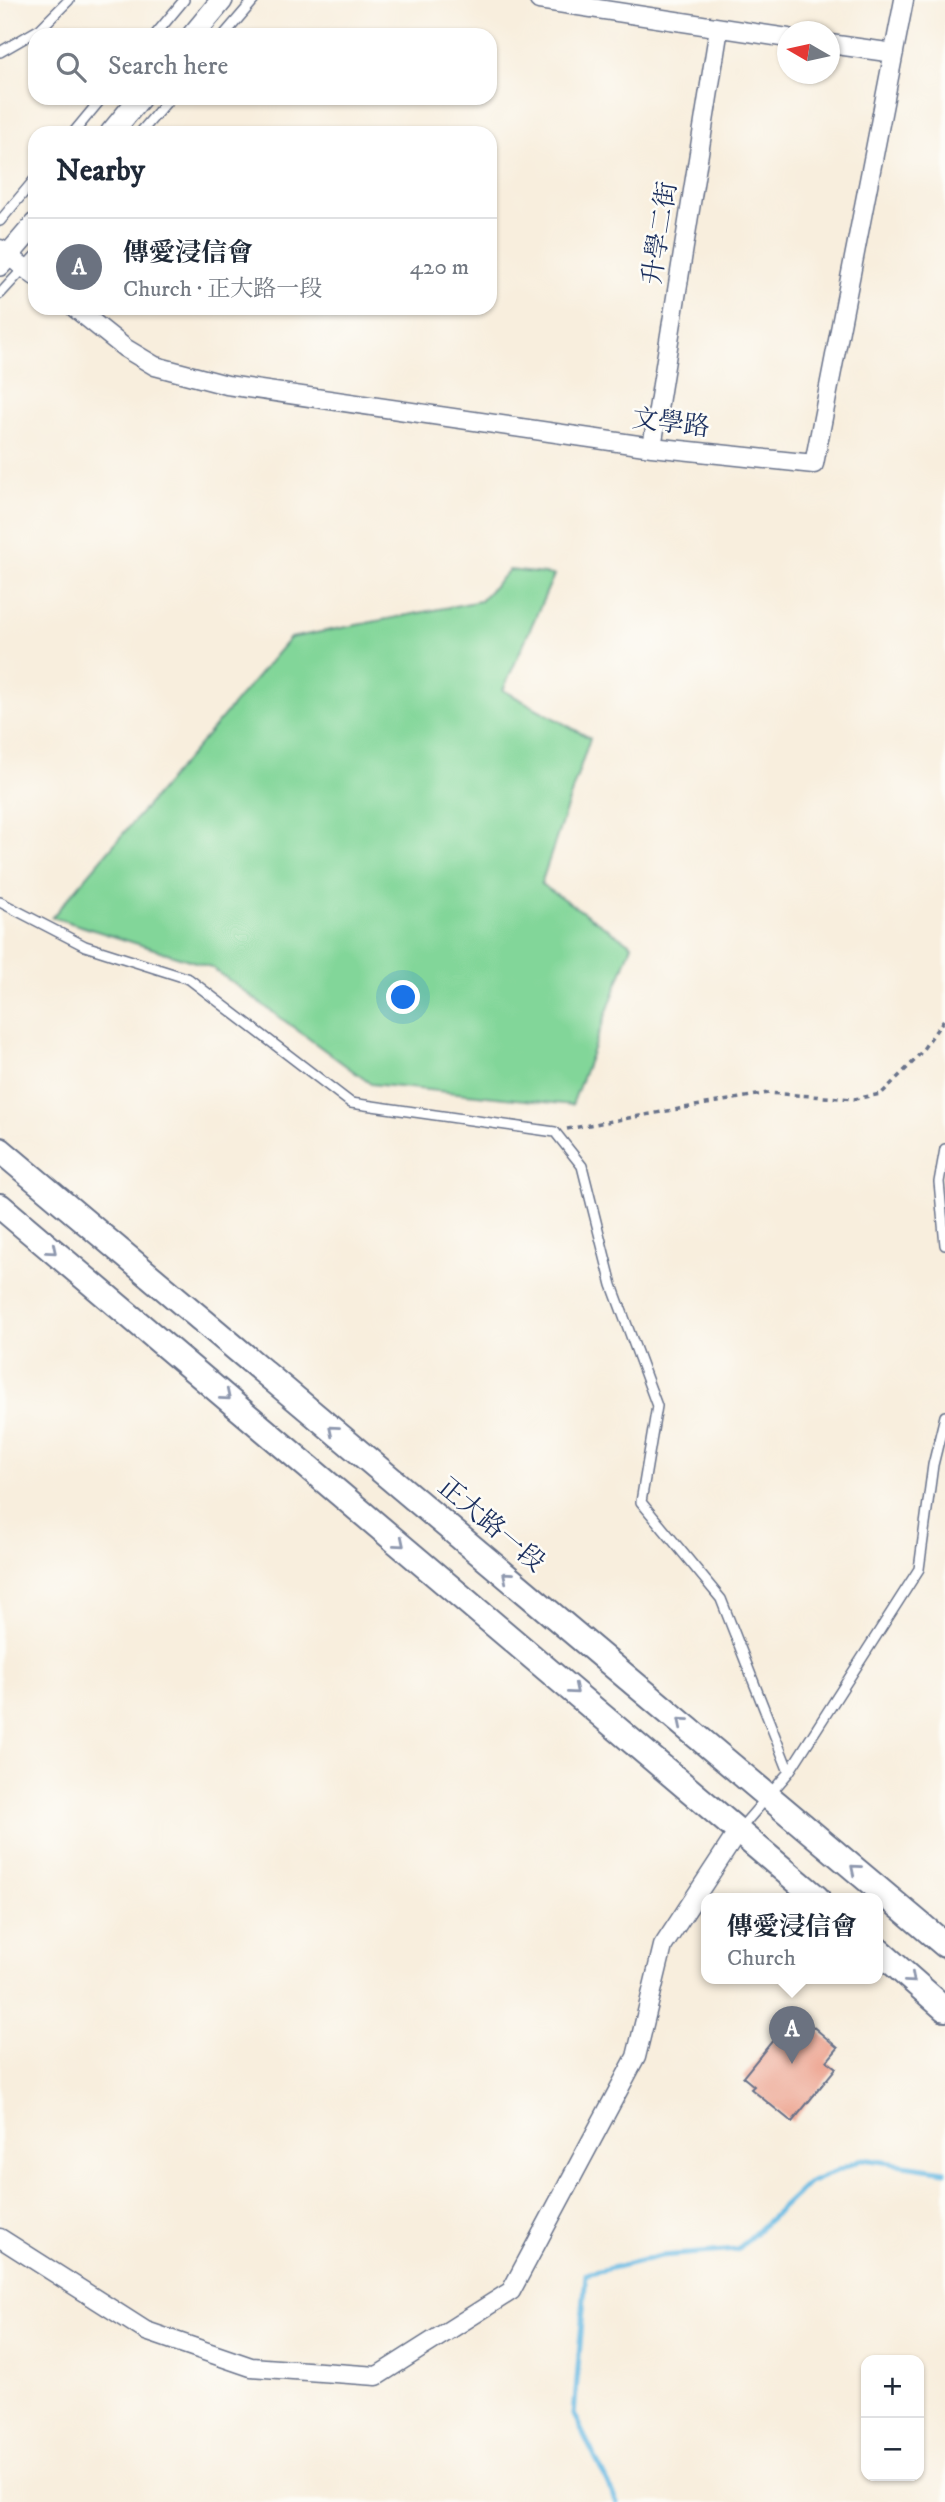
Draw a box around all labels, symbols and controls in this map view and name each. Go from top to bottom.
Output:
north arrow [777,21,840,84]
search box [28,28,497,105]
icon: search [52,48,90,86]
text: Search here [108,50,228,83]
text: Nearby [56,153,145,190]
street label: 升學二街 [636,179,685,287]
text: 傳愛浸信會 [123,237,253,270]
text: A [72,253,86,282]
text: 420 m [410,253,469,282]
text: Church · 正大路一段 [123,275,322,304]
street label: 文學路 [630,402,712,445]
your location [386,980,420,1014]
one-way arrow [44,1242,57,1254]
one-way arrow [219,1388,231,1401]
one-way arrow [329,1426,342,1438]
street label: 正大路一段 [431,1471,551,1580]
one-way arrow [392,1535,405,1547]
one-way arrow [503,1572,516,1584]
one-way arrow [566,1682,579,1694]
one-way arrow [677,1718,689,1731]
one-way arrow [851,1865,864,1877]
popup [701,1893,883,1984]
text: 傳愛浸信會 [727,1911,857,1944]
text: Church [727,1944,796,1973]
one-way arrow [903,1971,916,1984]
pin: A [769,2006,815,2064]
map controls [861,2355,924,2481]
button: + [861,2355,924,2418]
button: − [861,2418,924,2481]

